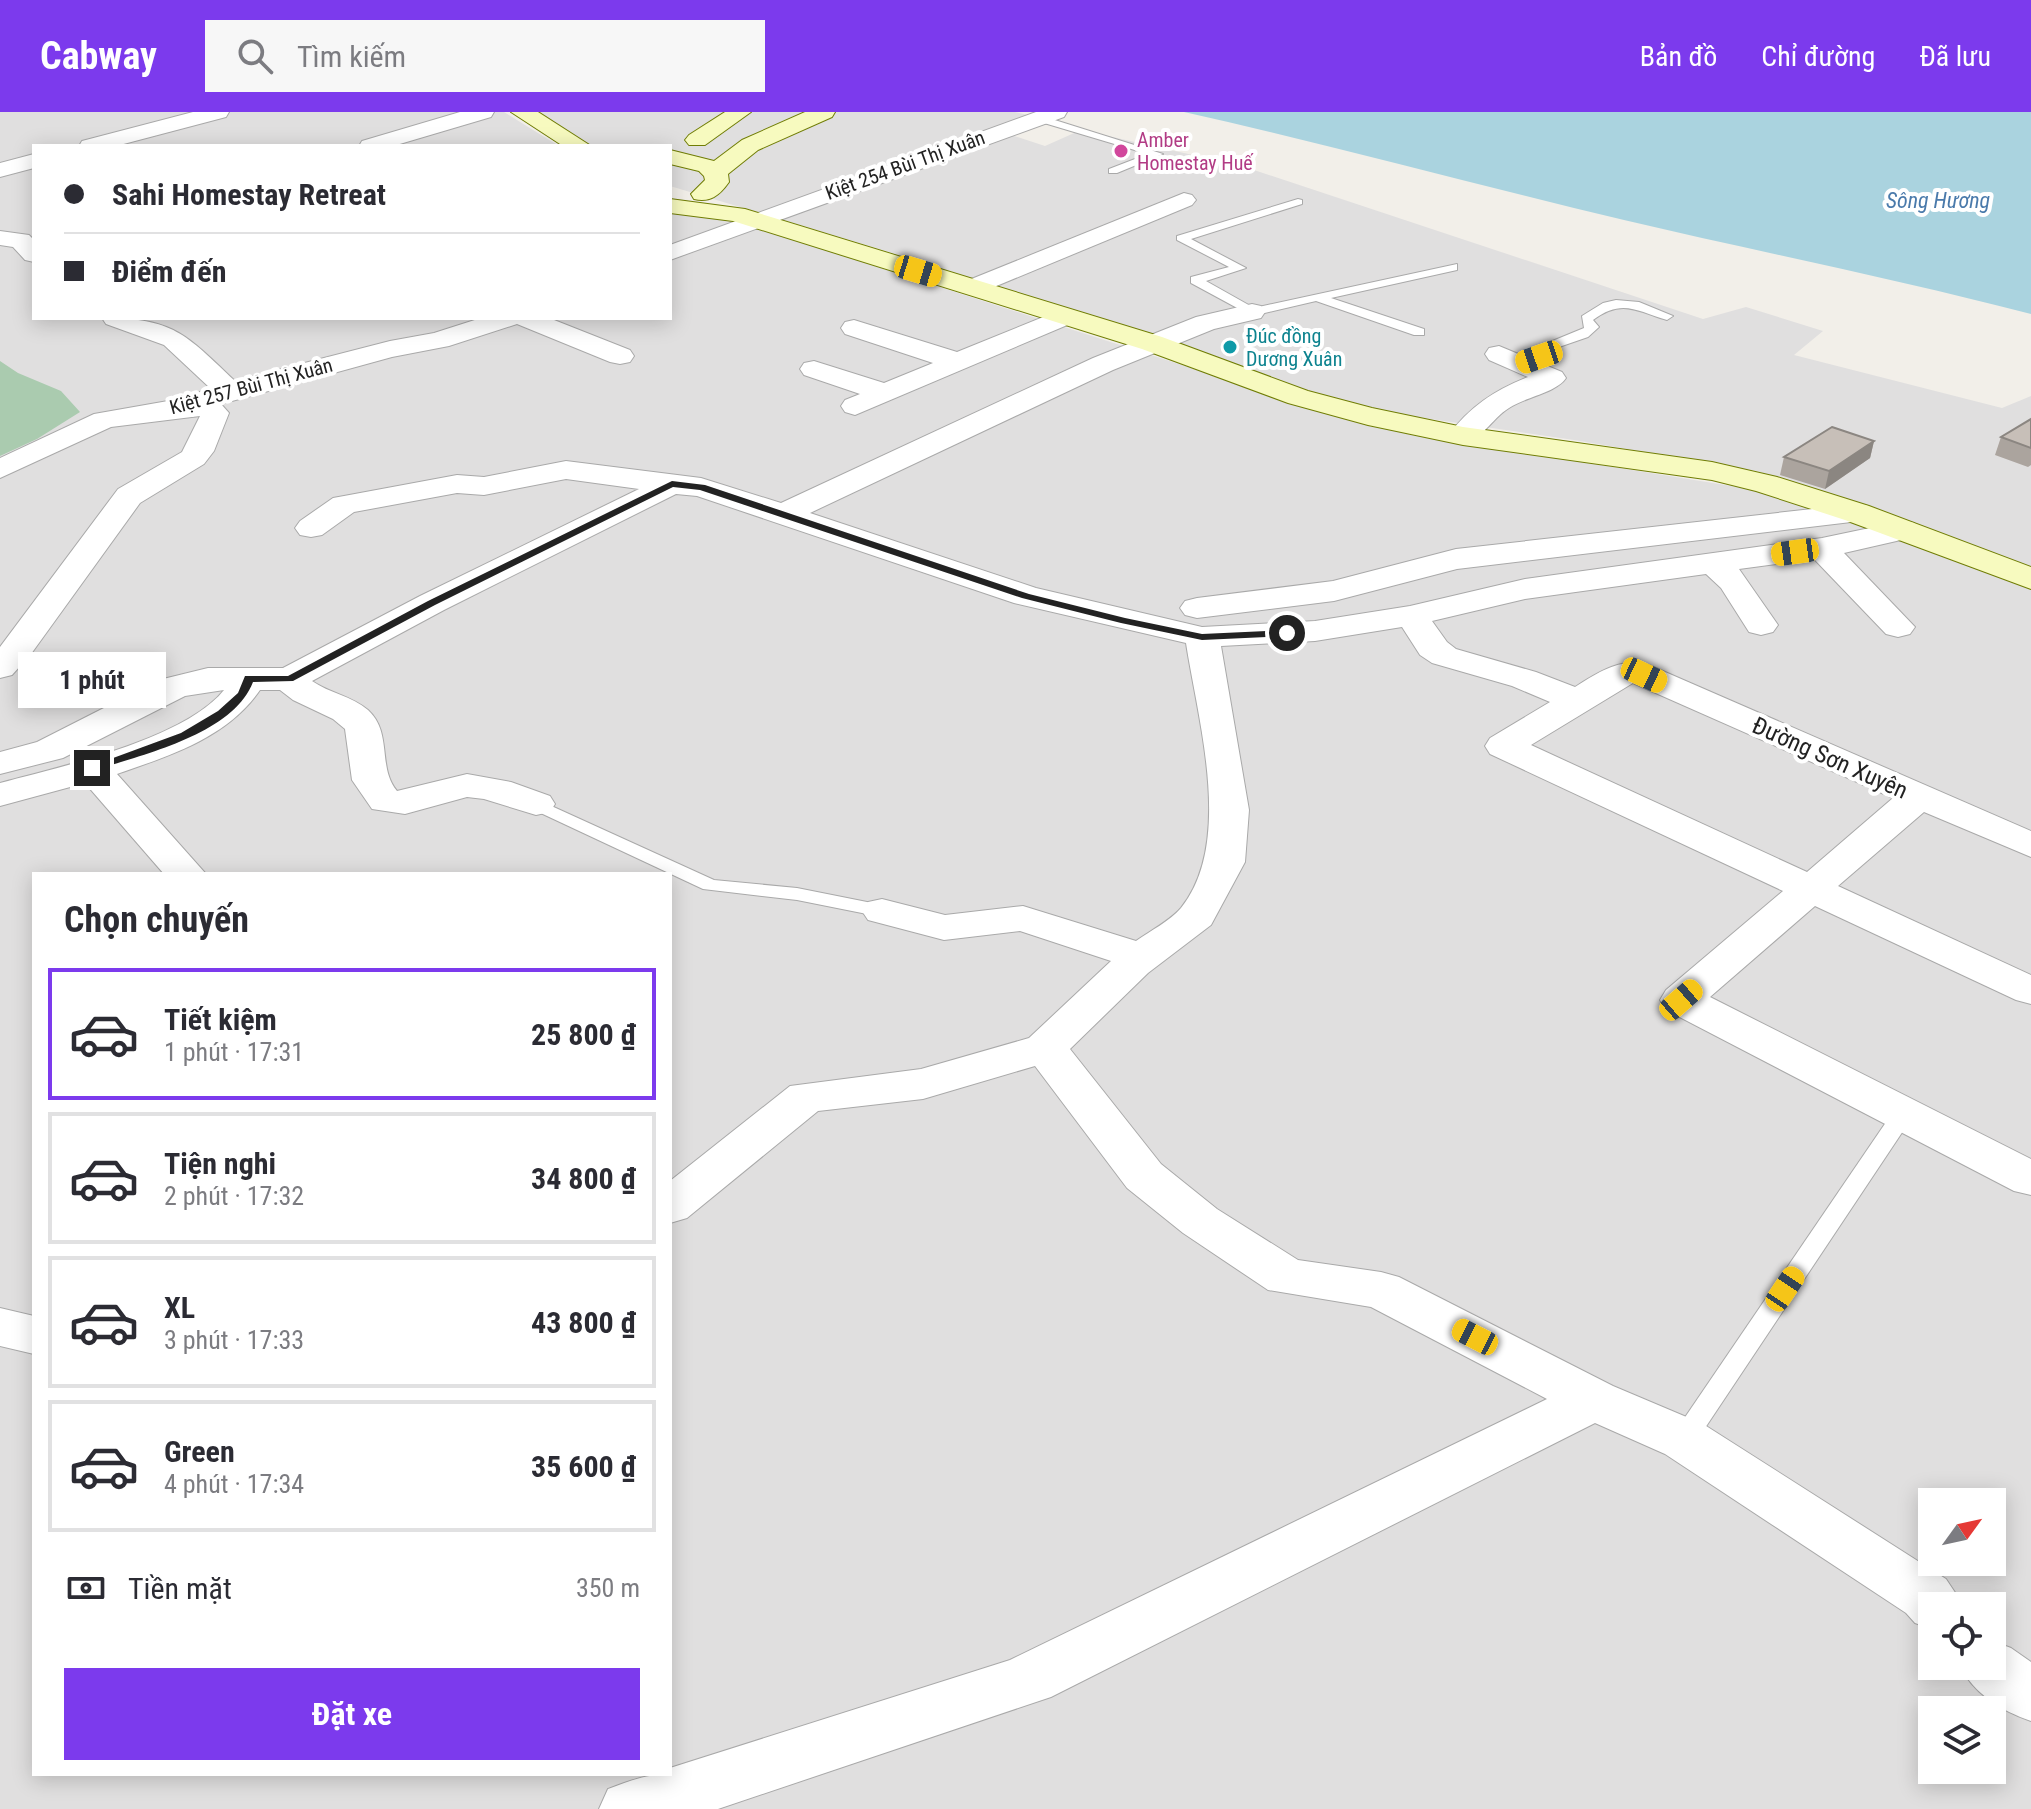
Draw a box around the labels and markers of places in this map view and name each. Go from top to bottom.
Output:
place label: Amber Homestay Huế [1137,128,1254,175]
marker: Amber Homestay Huế [1112,142,1130,160]
place label: Đúc đồng Dương Xuân [1246,324,1342,371]
marker: Đúc đồng Dương Xuân [1221,338,1239,356]

